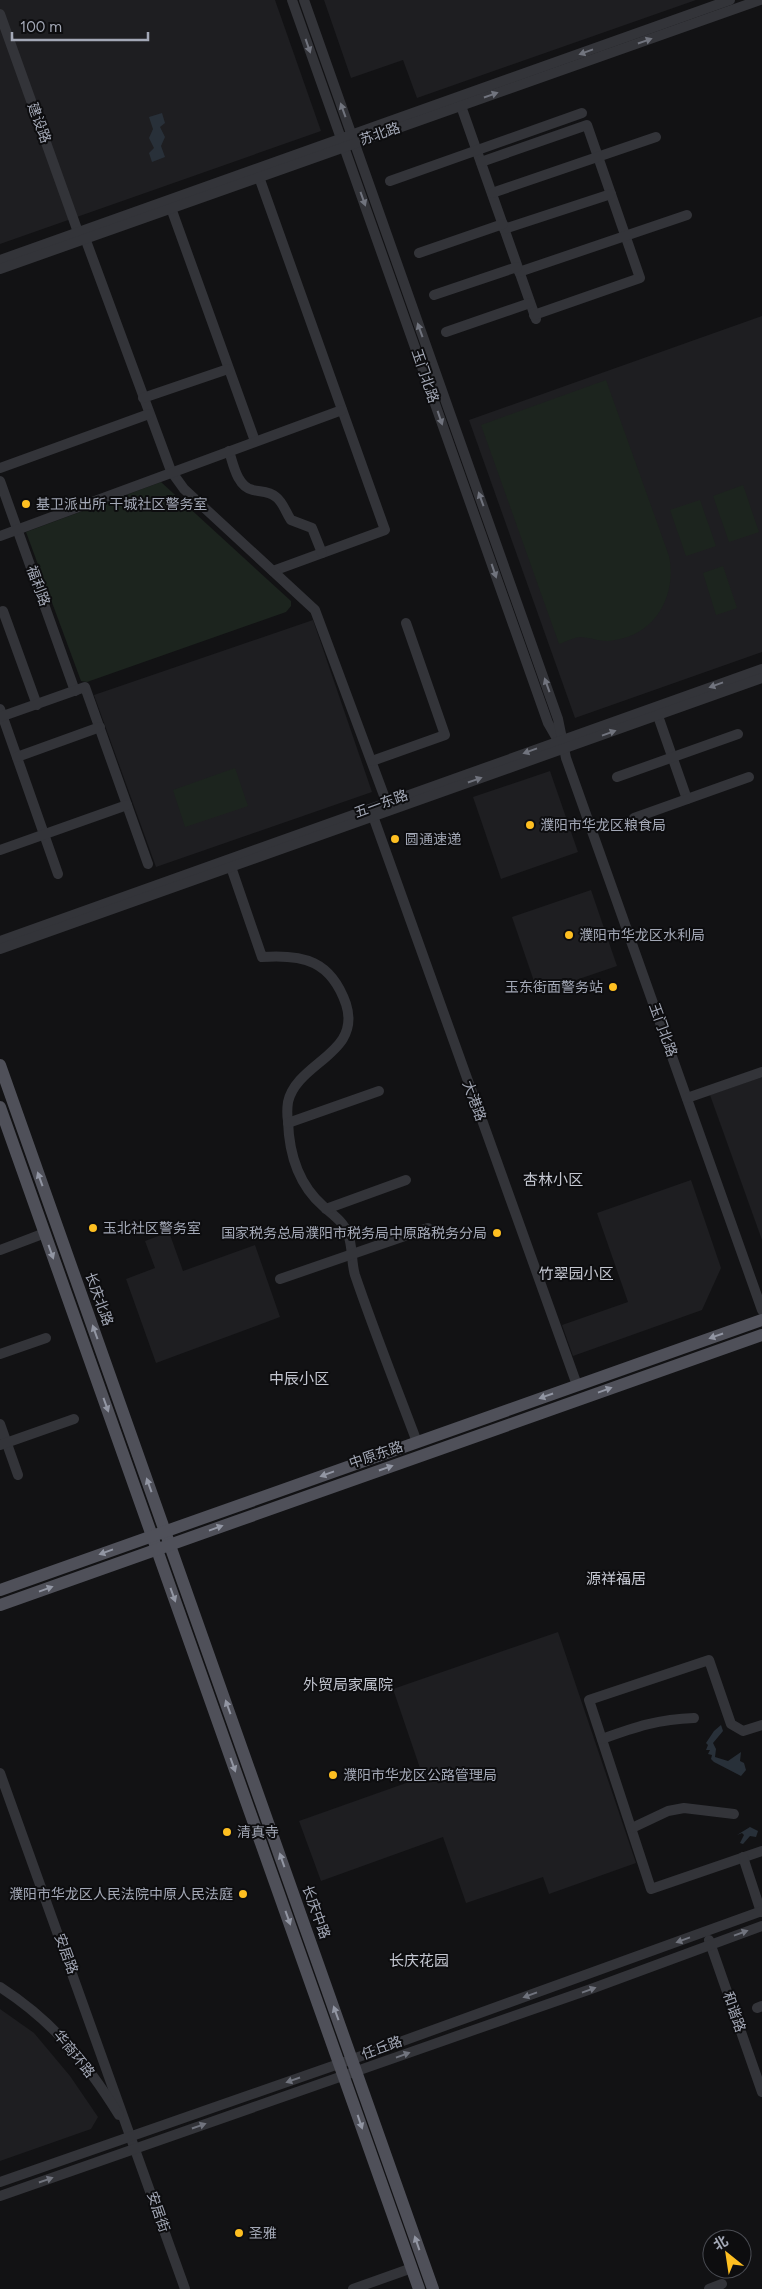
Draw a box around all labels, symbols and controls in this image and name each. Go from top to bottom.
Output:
scale bar [12,10,149,42]
text: 100 m [20,18,62,36]
one-way arrow [637,37,652,44]
one-way arrow [304,39,312,54]
one-way arrow [578,49,593,56]
one-way arrow [484,91,499,98]
street label: 建设路 [24,100,54,146]
one-way arrow [339,103,346,118]
street label: 苏北路 [357,119,403,149]
one-way arrow [359,192,367,207]
one-way arrow [416,322,423,337]
street label: 玉门北路 [408,347,442,405]
one-way arrow [437,411,444,426]
one-way arrow [476,491,484,506]
place label: 基卫派出所 干城社区警务室 [36,496,207,513]
marker: 基卫派出所 干城社区警务室 [20,498,32,510]
street label: 福利路 [23,563,53,609]
one-way arrow [491,564,499,579]
one-way arrow [542,678,550,693]
one-way arrow [708,681,723,689]
one-way arrow [602,729,617,737]
one-way arrow [522,747,537,755]
one-way arrow [467,776,482,784]
street label: 五一东路 [352,786,410,822]
place label: 濮阳市华龙区粮食局 [540,817,666,834]
marker: 濮阳市华龙区粮食局 [524,819,536,831]
place label: 圆通速递 [405,831,461,848]
marker: 圆通速递 [389,833,401,845]
place label: 濮阳市华龙区水利局 [579,927,705,944]
marker: 濮阳市华龙区水利局 [563,929,575,941]
place label: 玉东街面警务站 [505,979,603,996]
marker: 玉东街面警务站 [607,981,619,993]
street label: 玉门北路 [645,1001,681,1059]
street label: 大港路 [459,1078,489,1124]
one-way arrow [36,1171,44,1186]
district label: 杏林小区 [523,1171,583,1189]
place label: 玉北社区警务室 [103,1220,201,1237]
marker: 玉北社区警务室 [87,1222,99,1234]
place label: 国家税务总局濮阳市税务局中原路税务分局 [221,1225,487,1242]
marker: 国家税务总局濮阳市税务局中原路税务分局 [491,1227,503,1239]
one-way arrow [48,1245,55,1260]
district label: 竹翠园小区 [538,1265,614,1283]
street label: 长庆北路 [81,1270,117,1328]
one-way arrow [91,1324,99,1339]
one-way arrow [708,1332,723,1340]
district label: 中辰小区 [269,1370,329,1388]
one-way arrow [598,1386,613,1394]
one-way arrow [539,1393,554,1400]
one-way arrow [103,1398,110,1413]
street label: 中原东路 [347,1438,405,1472]
one-way arrow [379,1464,394,1472]
one-way arrow [319,1470,334,1478]
one-way arrow [145,1477,153,1492]
one-way arrow [209,1524,224,1532]
one-way arrow [98,1548,113,1556]
district label: 源祥福居 [586,1570,646,1588]
one-way arrow [39,1585,54,1593]
one-way arrow [169,1588,177,1603]
district label: 外贸局家属院 [303,1676,393,1694]
one-way arrow [224,1699,231,1714]
one-way arrow [230,1757,237,1772]
place label: 濮阳市华龙区公路管理局 [343,1767,497,1784]
marker: 濮阳市华龙区公路管理局 [327,1769,339,1781]
place label: 清真寺 [237,1824,279,1841]
marker: 清真寺 [221,1826,233,1838]
one-way arrow [277,1852,285,1867]
street label: 长庆中路 [298,1883,334,1941]
place label: 濮阳市华龙区人民法院中原人民法庭 [9,1886,233,1903]
marker: 濮阳市华龙区人民法院中原人民法庭 [237,1888,249,1900]
one-way arrow [285,1910,292,1925]
one-way arrow [734,1929,749,1937]
street label: 安居路 [51,1931,81,1977]
one-way arrow [676,1937,691,1944]
district label: 长庆花园 [389,1952,449,1970]
one-way arrow [582,1986,597,1994]
street label: 和谐路 [719,1989,749,2035]
one-way arrow [523,1992,538,1999]
one-way arrow [332,2005,340,2020]
street label: 华商环路 [50,2027,98,2081]
street label: 任丘路 [359,2033,405,2063]
one-way arrow [395,2051,410,2059]
one-way arrow [286,2076,301,2084]
one-way arrow [357,2115,364,2130]
one-way arrow [192,2122,207,2129]
one-way arrow [39,2176,54,2184]
street label: 安居街 [143,2189,173,2235]
place label: 圣雅 [249,2225,277,2242]
marker: 圣雅 [233,2227,245,2239]
north arrow [702,2229,752,2279]
text: 北 [710,2232,731,2254]
one-way arrow [413,2235,421,2250]

